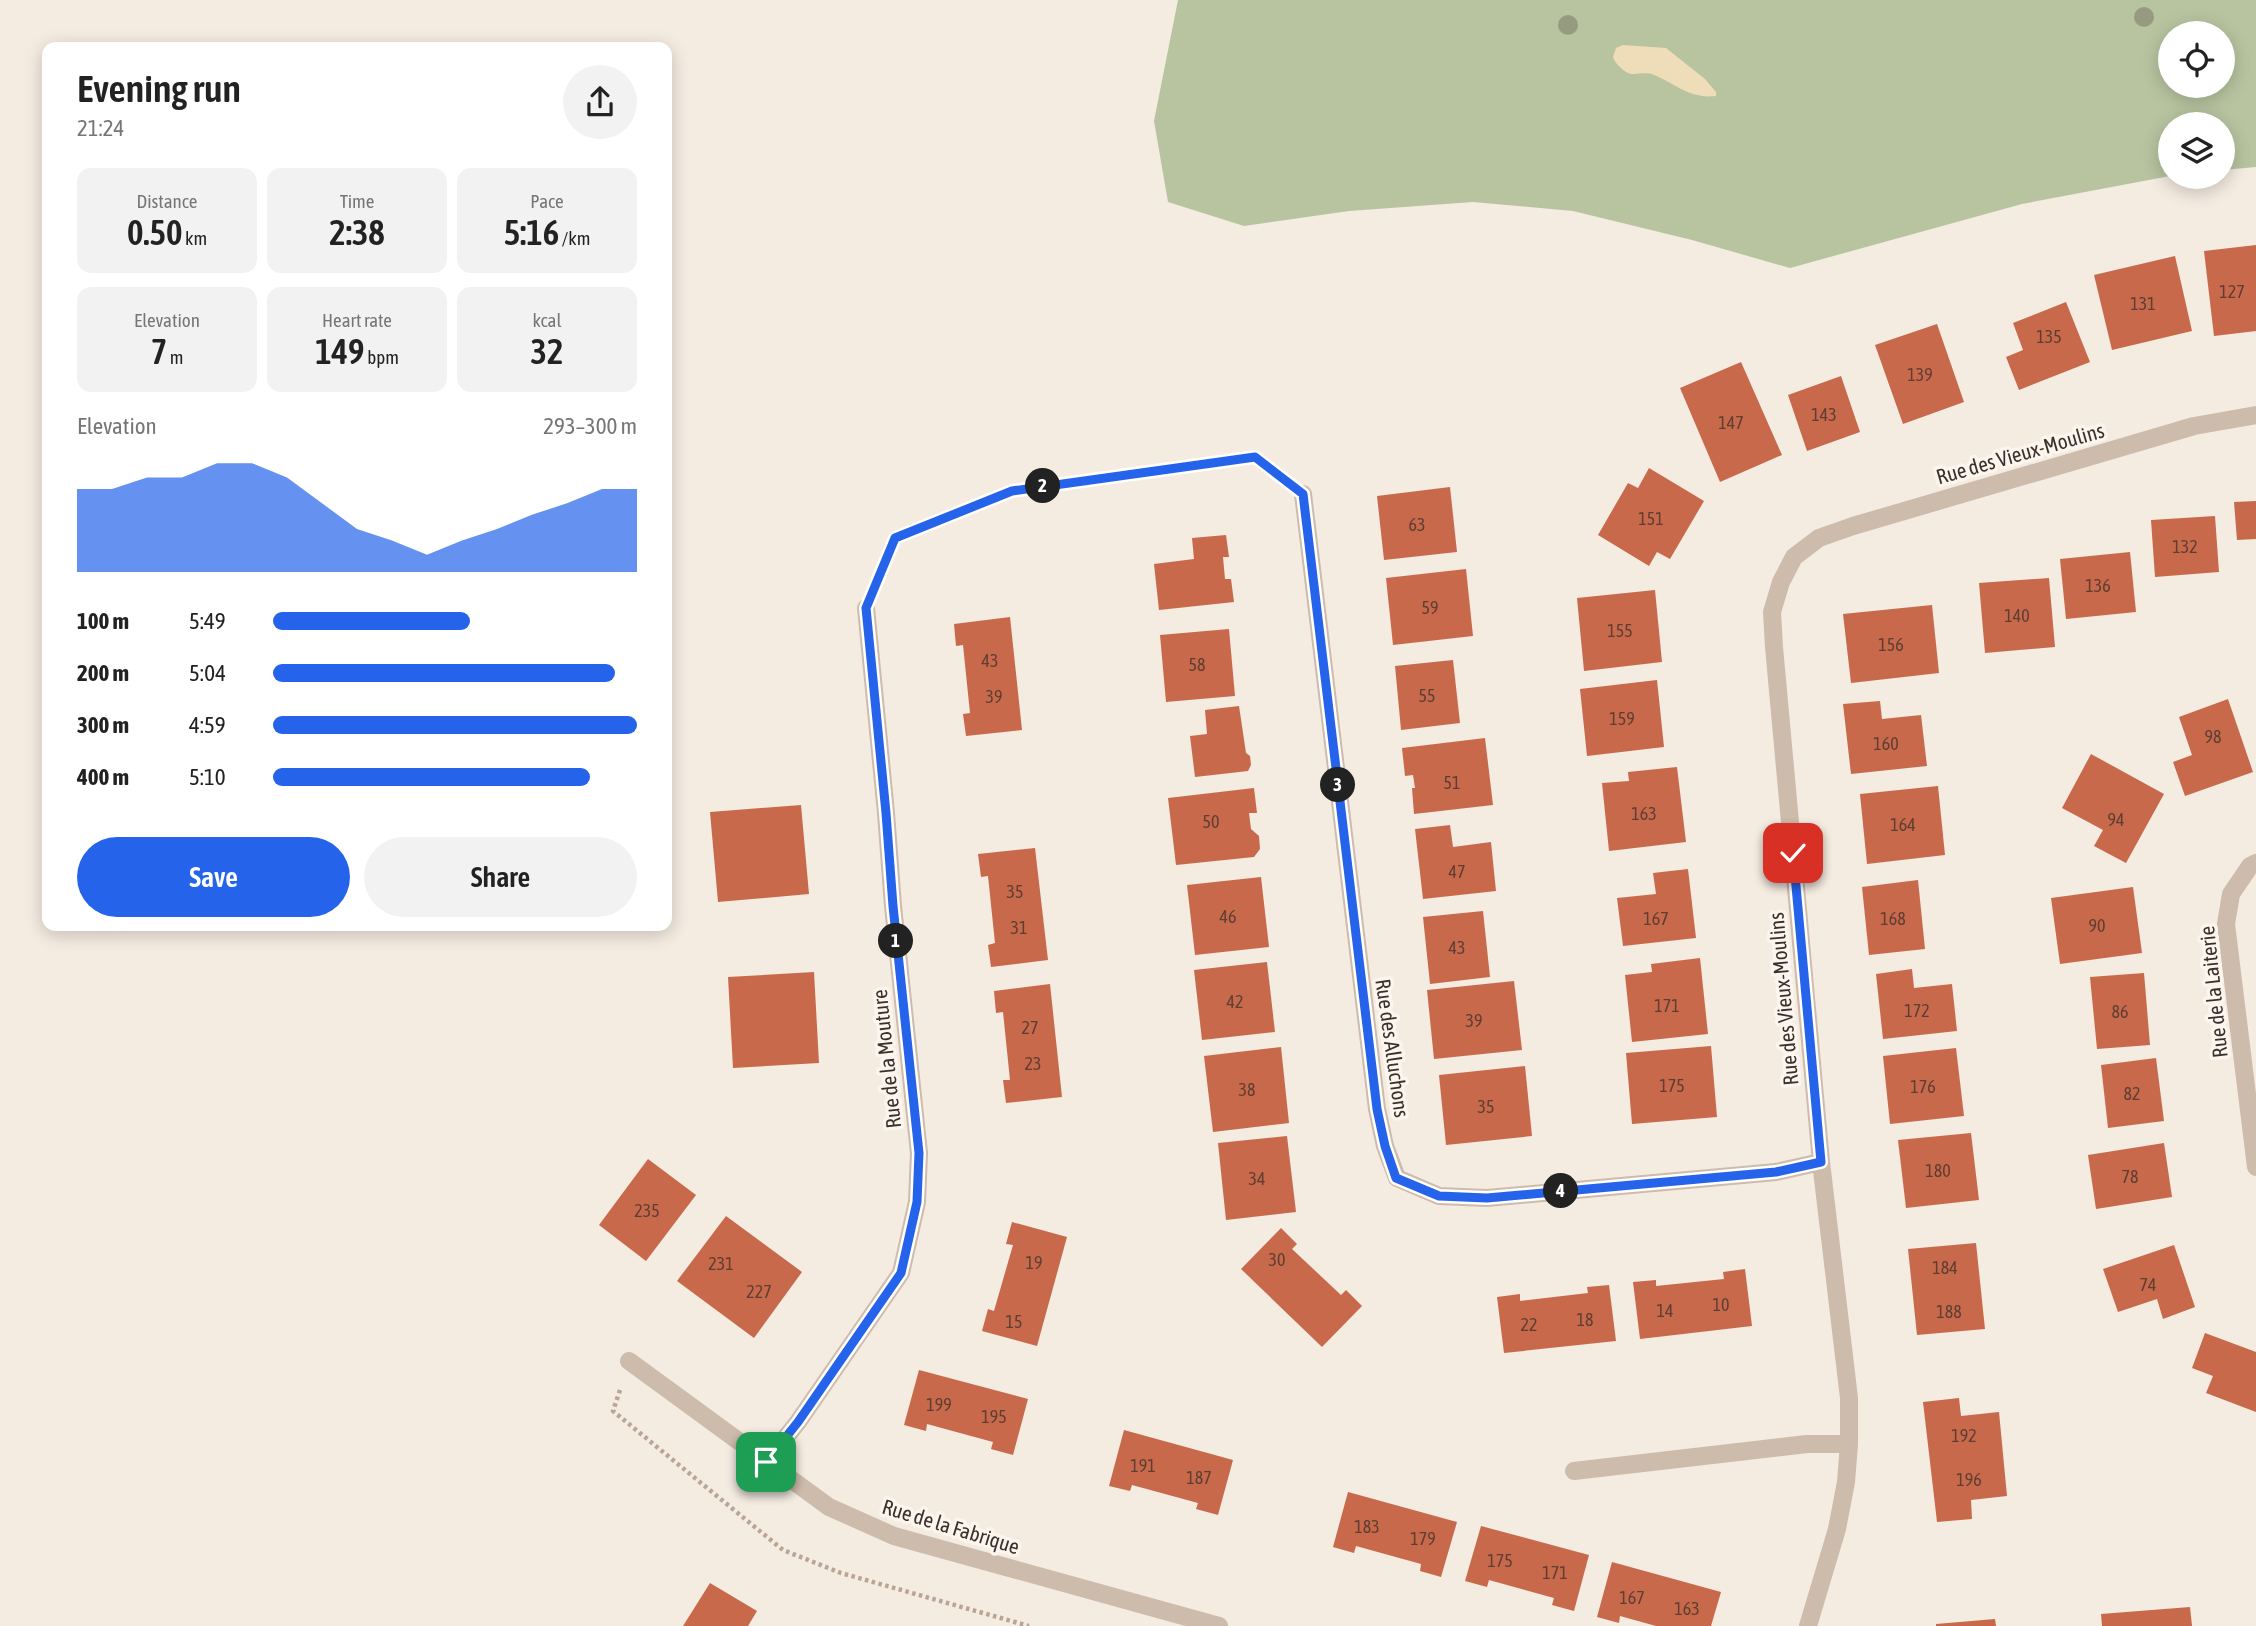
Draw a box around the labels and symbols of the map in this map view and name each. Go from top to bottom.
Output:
house number: 127 [2219,281,2245,302]
house number: 131 [2130,293,2156,314]
house number: 135 [2036,326,2062,347]
house number: 139 [1907,364,1933,385]
house number: 143 [1811,404,1837,425]
house number: 147 [1718,412,1744,433]
street label: Rue des Vieux-Moulins [1933,418,2107,488]
pin: 2 [1026,468,1060,504]
house number: 151 [1638,508,1664,529]
house number: 63 [1409,514,1425,535]
house number: 132 [2172,536,2198,557]
house number: 136 [2085,575,2111,596]
house number: 59 [1422,597,1438,618]
house number: 140 [2004,605,2030,626]
house number: 155 [1607,620,1633,641]
house number: 156 [1878,634,1904,655]
house number: 43 [982,650,998,671]
house number: 58 [1189,654,1205,675]
house number: 55 [1419,685,1435,706]
house number: 39 [986,686,1002,707]
house number: 159 [1609,708,1635,729]
house number: 98 [2205,726,2221,747]
house number: 160 [1873,733,1899,754]
pin: 3 [1320,768,1356,802]
house number: 51 [1444,772,1460,793]
house number: 163 [1631,803,1657,824]
house number: 94 [2108,809,2124,830]
house number: 50 [1203,811,1219,832]
house number: 164 [1890,814,1916,835]
pin [1763,823,1823,883]
house number: 47 [1449,861,1465,882]
house number: 35 [1007,881,1023,902]
house number: 46 [1220,906,1236,927]
house number: 167 [1643,908,1669,929]
house number: 168 [1880,908,1906,929]
street label: Rue des Vieux-Moulins [1763,912,1803,1086]
house number: 90 [2089,915,2105,936]
house number: 31 [1011,917,1027,938]
pin: 1 [878,923,914,958]
street label: Rue de la Laiterie [2194,925,2232,1059]
house number: 43 [1449,937,1465,958]
street label: Rue des Alluchons [1371,977,1415,1119]
street label: Rue de la Mouture [867,988,905,1130]
house number: 42 [1227,991,1243,1012]
house number: 171 [1654,995,1680,1016]
house number: 172 [1904,1000,1930,1021]
house number: 86 [2112,1001,2128,1022]
house number: 39 [1466,1010,1482,1031]
house number: 27 [1022,1017,1038,1038]
house number: 23 [1025,1053,1041,1074]
house number: 175 [1659,1075,1685,1096]
house number: 176 [1910,1076,1936,1097]
house number: 38 [1239,1079,1255,1100]
house number: 82 [2124,1083,2140,1104]
house number: 35 [1478,1096,1494,1117]
house number: 180 [1925,1160,1951,1181]
house number: 78 [2122,1166,2138,1187]
house number: 34 [1249,1168,1265,1189]
pin: 4 [1544,1174,1578,1208]
house number: 235 [634,1200,660,1221]
house number: 30 [1269,1249,1285,1270]
house number: 19 [1026,1252,1042,1273]
house number: 231 [708,1253,734,1274]
house number: 184 [1932,1257,1958,1278]
house number: 74 [2140,1274,2156,1295]
house number: 227 [746,1281,772,1302]
house number: 10 [1713,1294,1729,1315]
house number: 14 [1657,1300,1673,1321]
house number: 188 [1936,1301,1962,1322]
house number: 18 [1577,1309,1593,1330]
house number: 15 [1006,1311,1022,1332]
house number: 22 [1521,1314,1537,1335]
house number: 199 [926,1394,952,1415]
house number: 195 [981,1406,1007,1427]
house number: 192 [1951,1425,1977,1446]
pin [736,1432,796,1492]
house number: 191 [1130,1455,1156,1476]
house number: 187 [1186,1467,1212,1488]
house number: 196 [1956,1469,1982,1490]
street label: Rue de la Fabrique [880,1494,1022,1558]
house number: 183 [1354,1516,1380,1537]
house number: 179 [1410,1528,1436,1549]
house number: 175 [1487,1550,1513,1571]
house number: 171 [1542,1562,1568,1583]
house number: 167 [1619,1587,1645,1608]
house number: 163 [1674,1598,1700,1619]

